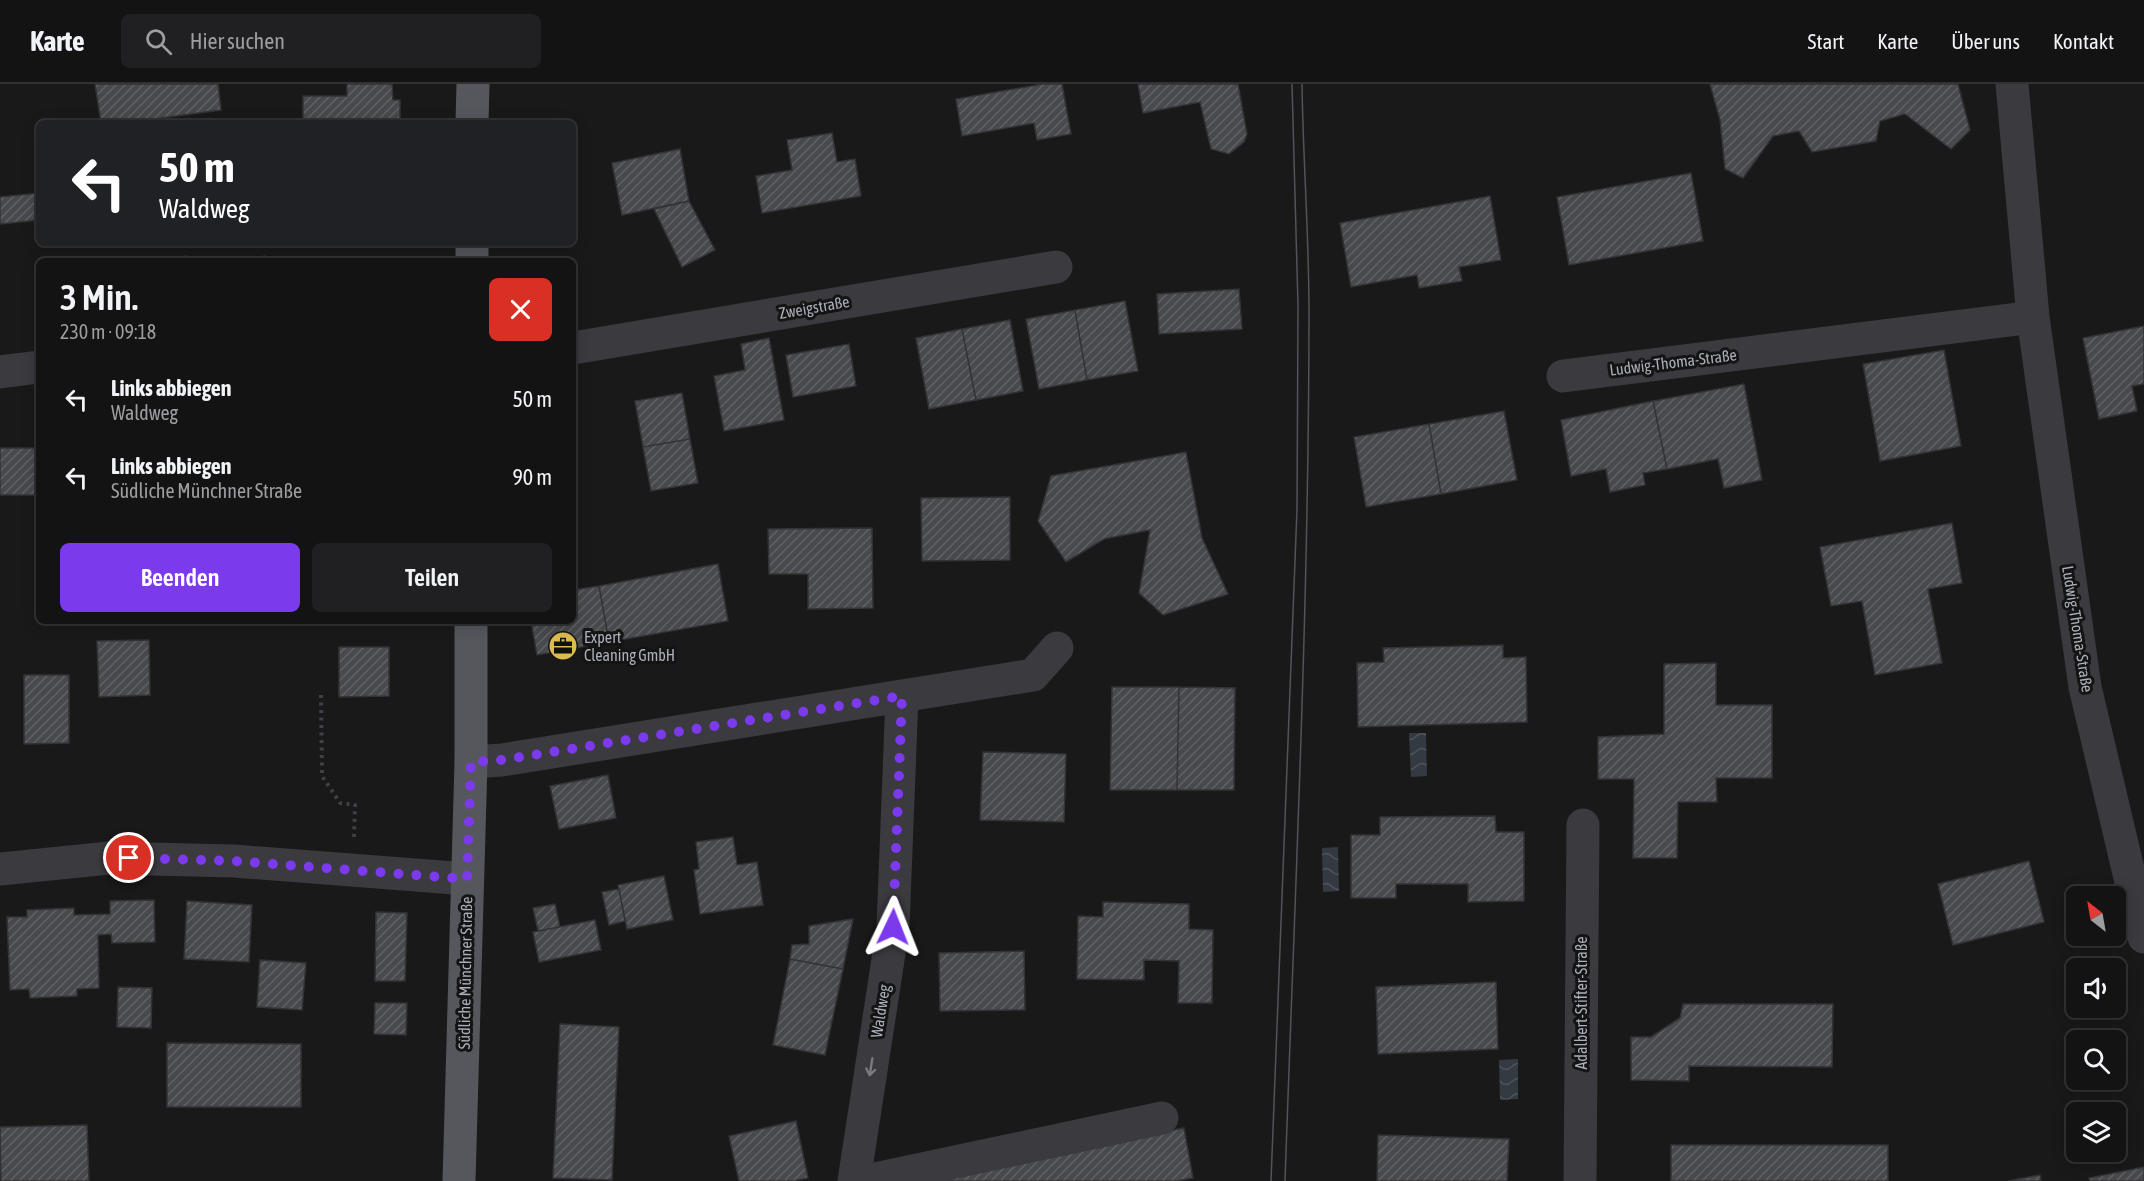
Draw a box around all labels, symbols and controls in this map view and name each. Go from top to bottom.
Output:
search box [121,14,541,68]
text: Karte [30,25,85,57]
icon: search [142,25,175,58]
text: Hier suchen [190,28,285,54]
text: Start [1808,29,1844,53]
text: Karte [1877,29,1918,53]
text: Über uns [1951,29,2020,53]
text: Kontakt [2053,29,2114,53]
text: 50 m [159,143,234,191]
icon: left [60,144,138,222]
text: Waldweg [159,193,250,224]
text: 3 Min. [60,276,138,318]
button: close [489,278,552,341]
street label: Zweigstraße [777,292,851,323]
text: 230 m · 09:18 [60,320,156,343]
street label: Ludwig-Thoma-Straße [1609,345,1738,380]
text: Links abbiegen [111,375,232,401]
icon: left [60,383,93,416]
text: 50 m [512,386,552,412]
text: Waldweg [111,401,178,424]
text: Links abbiegen [111,453,232,479]
icon: left [60,461,93,494]
text: 90 m [512,464,552,490]
text: Südliche Münchner Straße [111,479,302,502]
button: Beenden [60,543,300,612]
button: Teilen [312,543,552,612]
street label: Ludwig-Thoma-Straße [2058,565,2097,694]
place label: Expert Cleaning GmbH [584,628,675,665]
office icon: Expert Cleaning GmbH [547,630,579,662]
pin [103,832,154,883]
icon: arrive [112,841,145,874]
north arrow [2066,886,2126,946]
map controls [2066,886,2126,1162]
position arrow [861,895,925,959]
street label: Südliche Münchner Straße [455,896,475,1050]
street label: Adalbert-Stifter-Straße [1572,937,1590,1069]
button: sound [2066,958,2126,1018]
street label: Waldweg [867,983,894,1039]
button: search [2066,1030,2126,1090]
one-way arrow [866,1057,877,1077]
button: layers [2066,1102,2126,1162]

